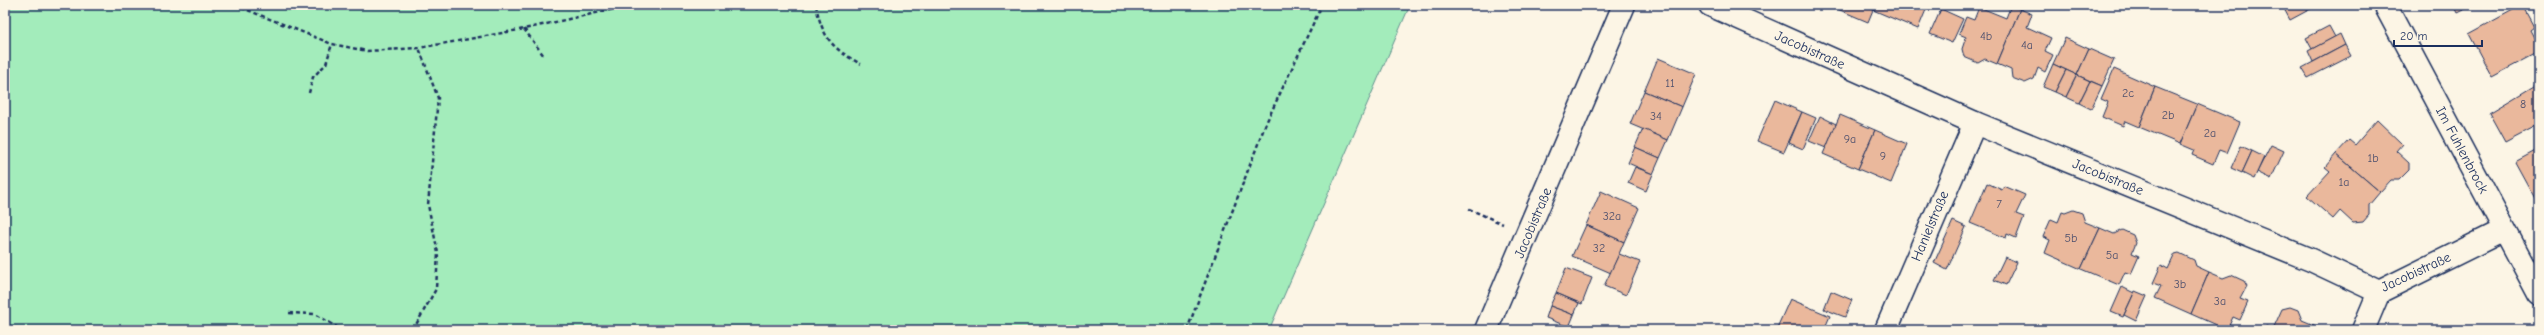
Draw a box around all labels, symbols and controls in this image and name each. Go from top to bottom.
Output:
scale bar [2394,22,2482,48]
street label: Jacobistraße [1772,27,1848,73]
house number: 4b [1980,29,1992,43]
text: 20 m [2400,29,2428,43]
house number: 4a [2021,38,2033,52]
house number: 11 [1665,76,1675,90]
house number: 2c [2122,86,2134,100]
house number: 8 [2520,97,2526,111]
street label: Im Fuhlenbrock [2432,104,2492,197]
house number: 2b [2162,108,2174,122]
house number: 34 [1650,109,1662,123]
house number: 2a [2204,126,2216,140]
house number: 9a [1844,132,1856,146]
house number: 9 [1880,149,1886,163]
house number: 1b [2367,151,2379,165]
street label: Jacobistraße [2070,155,2146,199]
house number: 1a [2339,175,2349,189]
street label: Jacobistraße [1510,185,1556,261]
street label: Hanielstraße [1908,188,1952,264]
house number: 7 [1996,197,2002,211]
house number: 32a [1603,209,1621,223]
house number: 5b [2065,231,2077,245]
house number: 32 [1593,241,1605,255]
house number: 5a [2106,248,2118,262]
street label: Jacobistraße [2378,248,2454,296]
house number: 3b [2174,277,2186,291]
house number: 3a [2214,294,2226,308]

